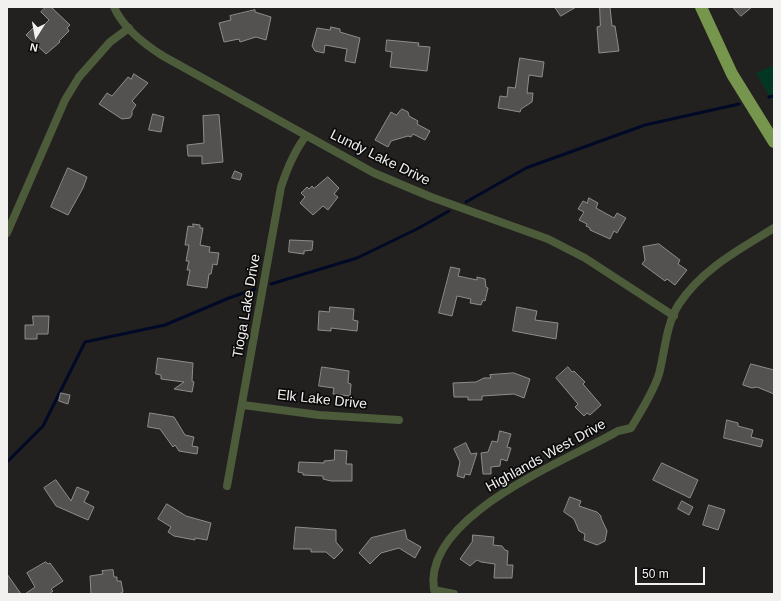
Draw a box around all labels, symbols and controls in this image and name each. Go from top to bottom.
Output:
north arrow [16,16,56,56]
text: N [29,41,39,54]
street label: Lundy Lake Drive [327,127,433,189]
street label: Tioga Lake Drive [230,253,264,359]
street label: Elk Lake Drive [276,387,368,413]
street label: Highlands West Drive [483,416,609,496]
scale bar [637,559,707,585]
text: 50 m [642,567,669,581]

